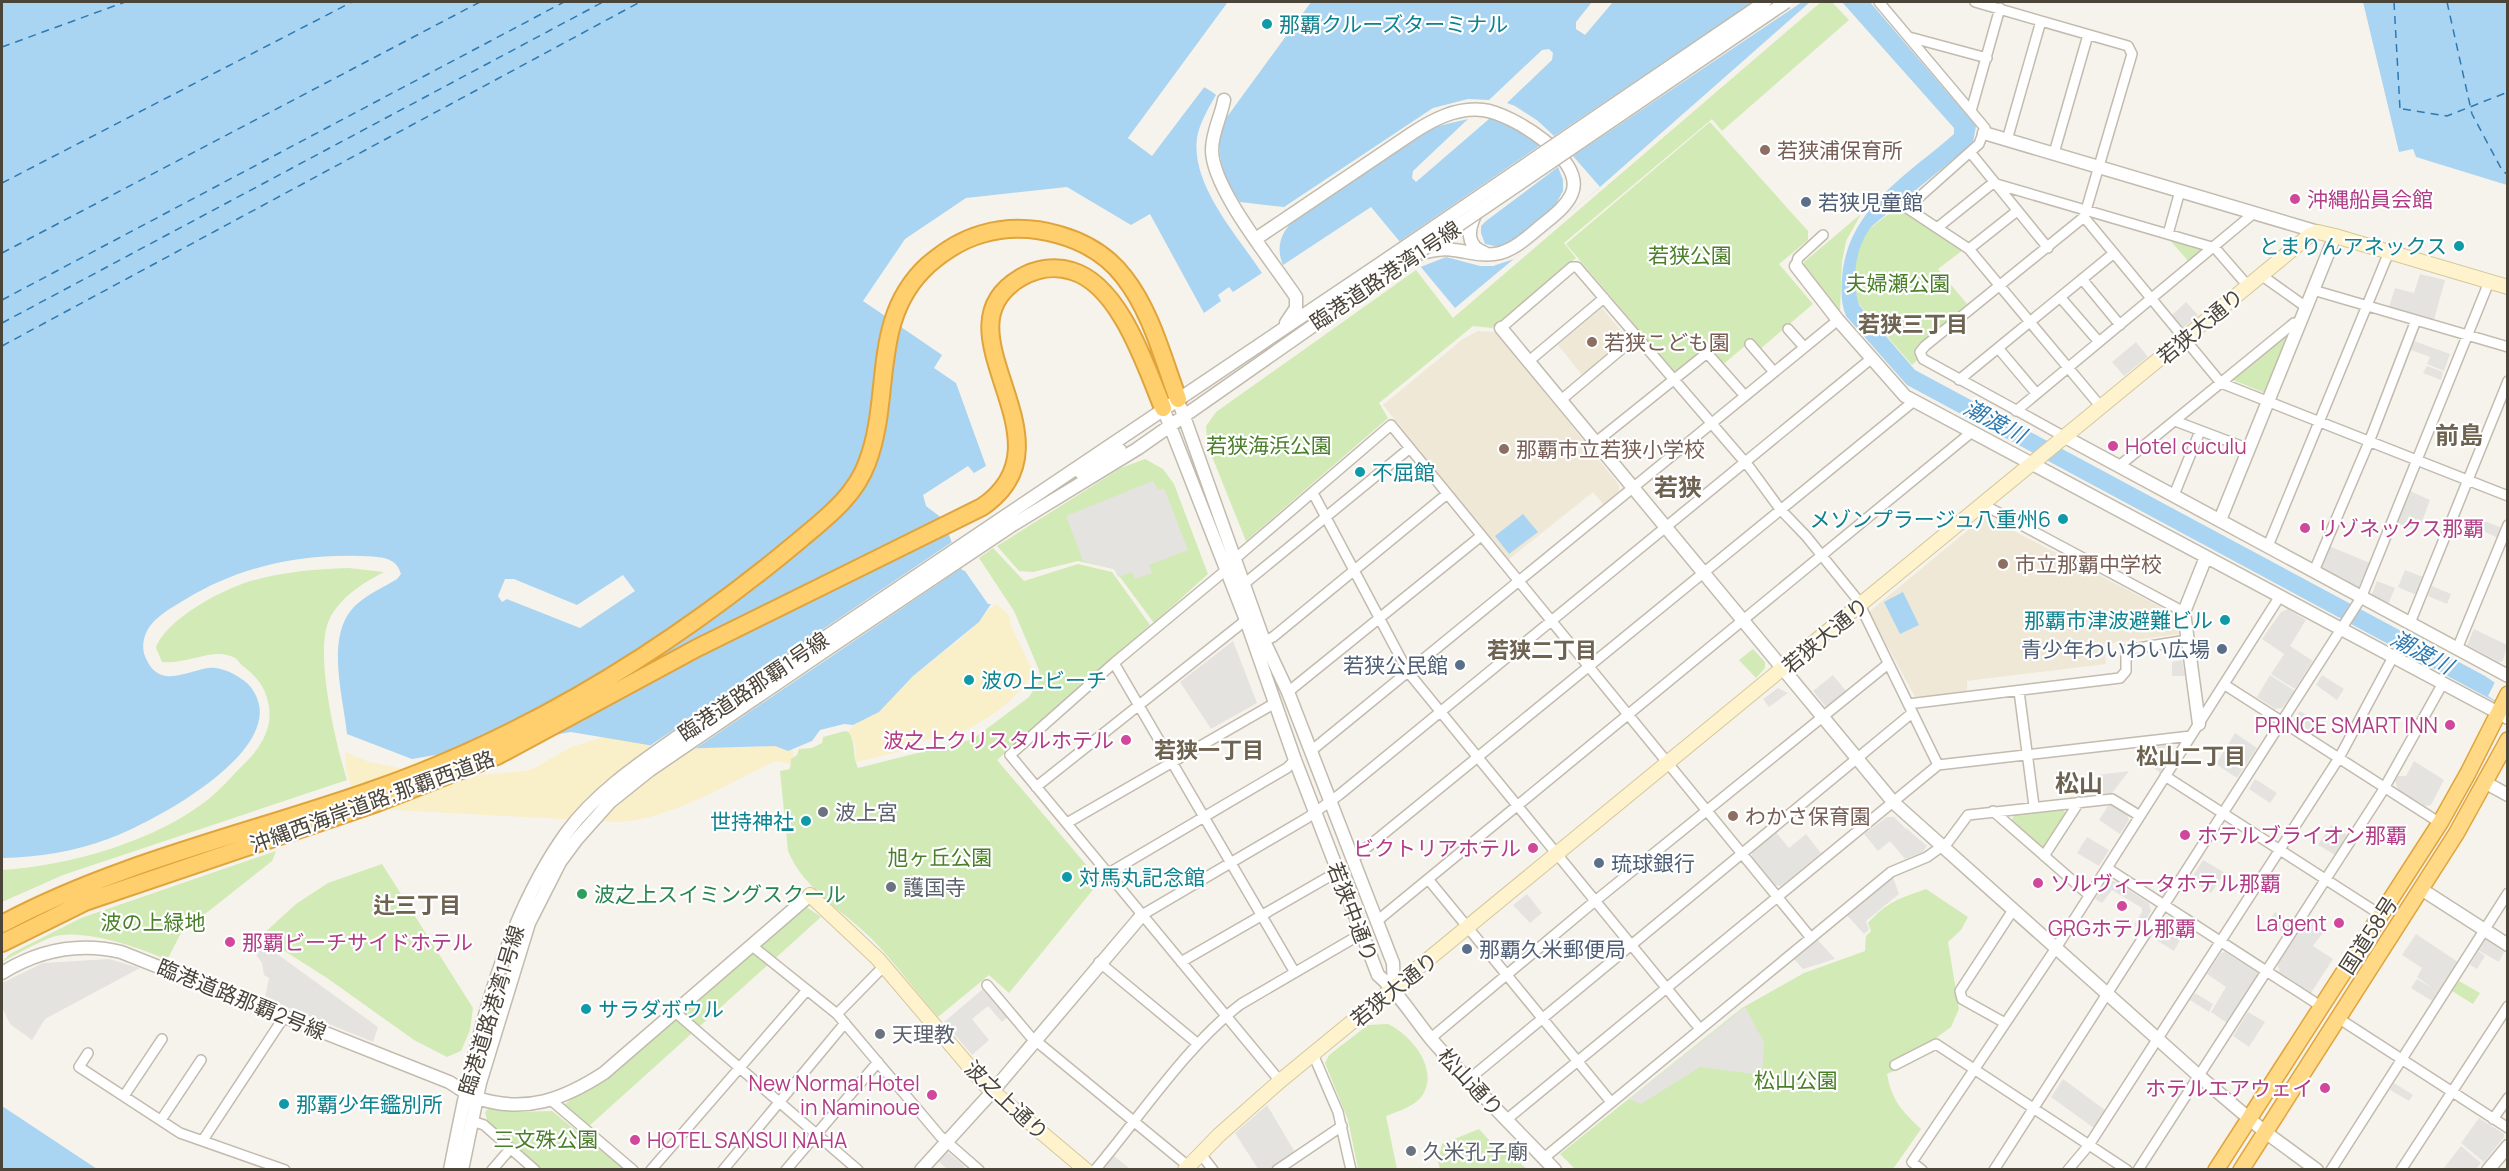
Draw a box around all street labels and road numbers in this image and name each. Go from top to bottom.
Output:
street label: 臨港道路港湾1号線 [1304,214,1466,336]
street label: 若狭大通り [2151,282,2249,370]
street label: 若狭大通り [1776,591,1874,679]
street label: 臨港道路那覇1号線 [672,625,834,747]
street label: 沖縄西海岸道路;那覇西道路 [246,744,498,858]
street label: 若狭中通り [1321,858,1385,966]
street label: 国道58号 [2332,891,2404,979]
street label: 臨港道路港湾1号線 [452,922,530,1098]
street label: 若狭大通り [1344,945,1444,1033]
street label: 臨港道路那覇2号線 [153,952,331,1046]
street label: 松山通り [1432,1042,1510,1122]
street label: 波之上通り [959,1054,1055,1146]

